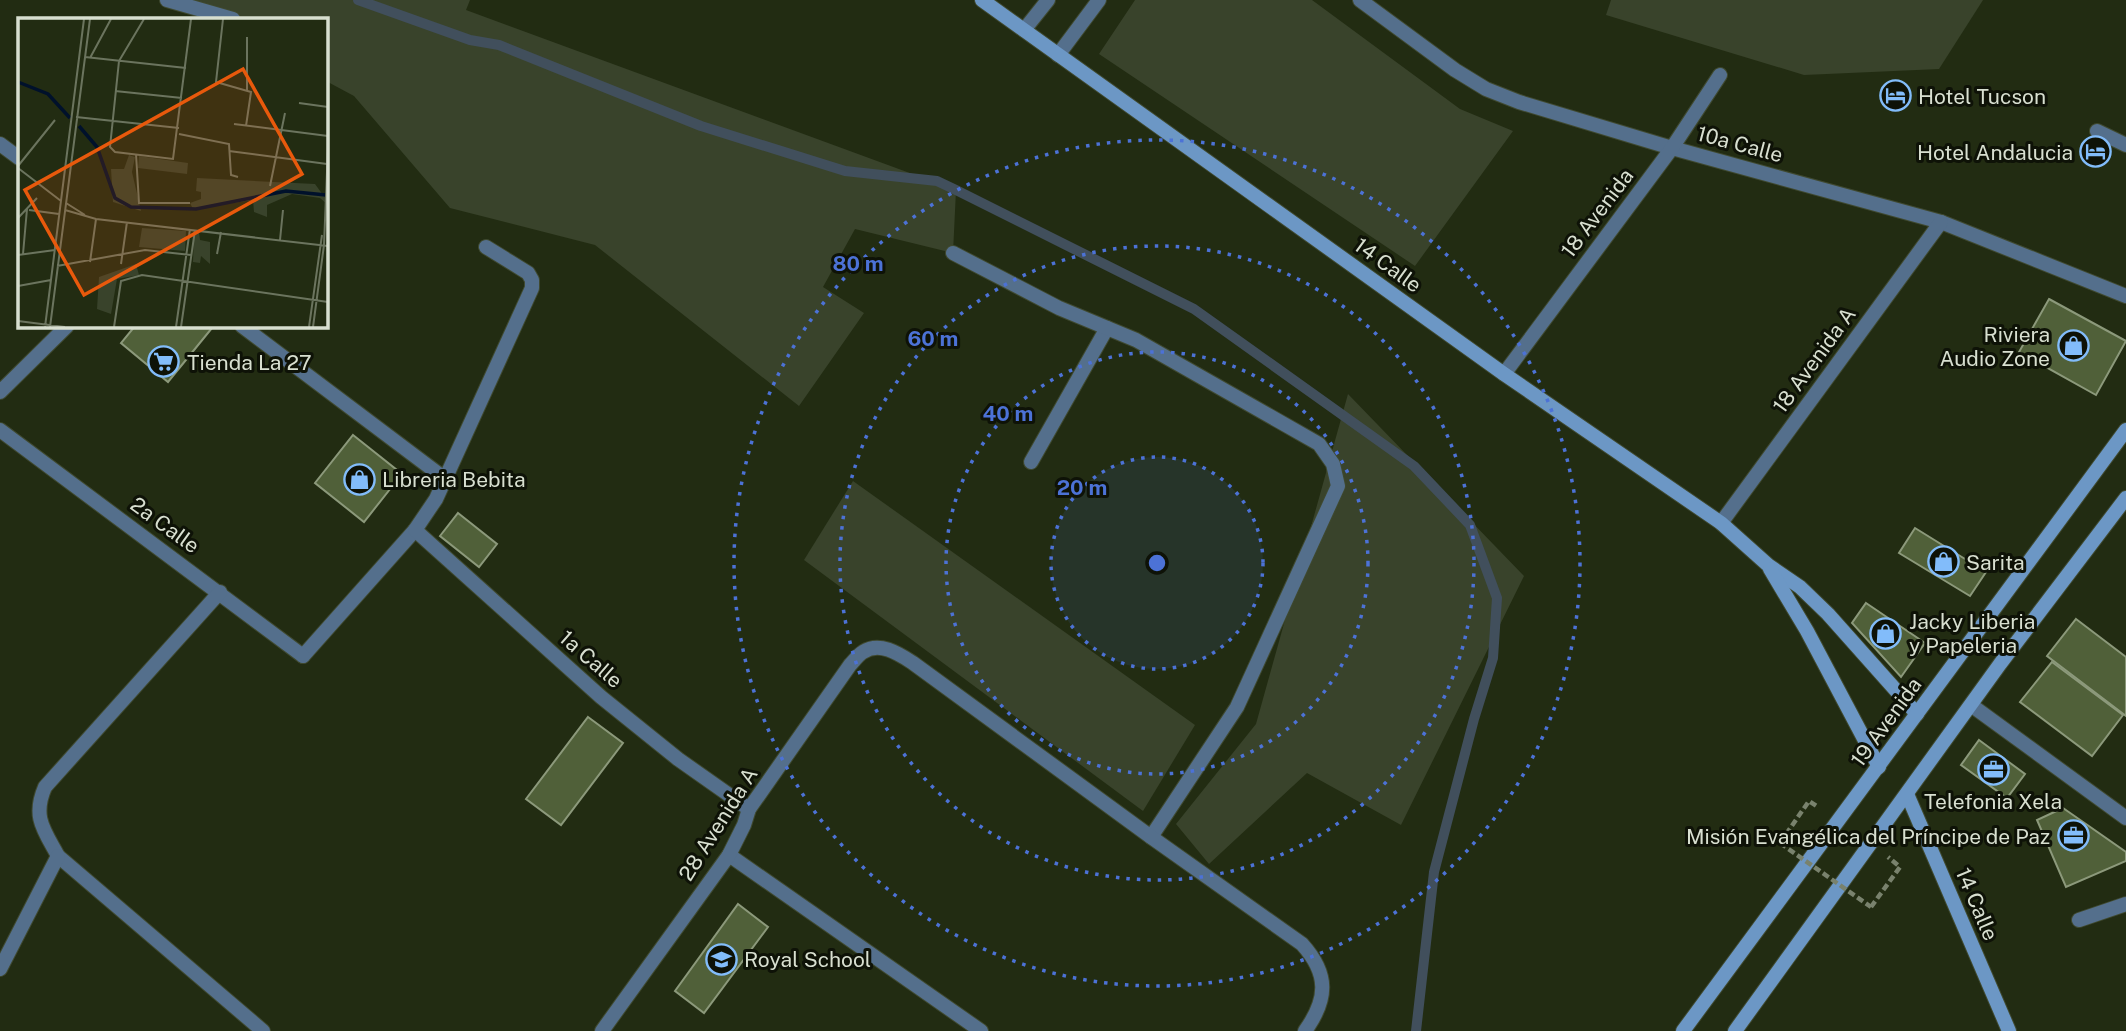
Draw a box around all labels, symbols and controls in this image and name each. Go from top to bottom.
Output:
inset map [18,18,327,327]
hotel icon: Hotel Tucson [1878,79,1912,113]
place label: Hotel Tucson [1918,84,2046,109]
street label: 10a Calle [1694,121,1786,167]
hotel icon: Hotel Andalucia [2079,135,2113,169]
place label: Hotel Andalucia [1917,140,2073,165]
street label: 18 Avenida [1556,164,1638,262]
street label: 14 Calle [1350,232,1426,298]
text: 80 m [832,251,884,276]
street label: 18 Avenida A [1767,302,1861,418]
place label: Riviera Audio Zone [1939,322,2050,371]
text: 60 m [908,326,958,351]
shop icon: Riviera Audio Zone [2056,329,2090,363]
supermarket icon: Tienda La 27 [147,345,181,379]
place label: Tienda La 27 [187,350,312,375]
text: 40 m [983,401,1033,426]
shop icon: Libreria Bebita [342,462,376,496]
place label: Libreria Bebita [382,467,526,492]
text: 20 m [1057,475,1107,500]
street label: 2a Calle [126,492,204,558]
shop icon: Sarita [1926,545,1960,579]
place label: Sarita [1966,550,2025,575]
centre of rings [1145,551,1169,575]
place label: Jacky Liberia y Papeleria [1909,609,2035,658]
shop icon: Jacky Liberia y Papeleria [1869,616,1903,650]
street label: 1a Calle [555,625,627,693]
street label: 19 Avenida [1845,673,1927,771]
office icon: Telefonia Xela [1976,752,2010,786]
street label: 28 Avenida A [673,763,763,885]
place label: Telefonia Xela [1924,789,2062,814]
office icon: Misión Evangélica del Príncipe de Paz [2056,819,2090,853]
place label: Misión Evangélica del Príncipe de Paz [1686,824,2050,849]
street label: 14 Calle [1951,864,2003,944]
school or university icon: Royal School [704,942,738,976]
place label: Royal School [744,947,871,972]

